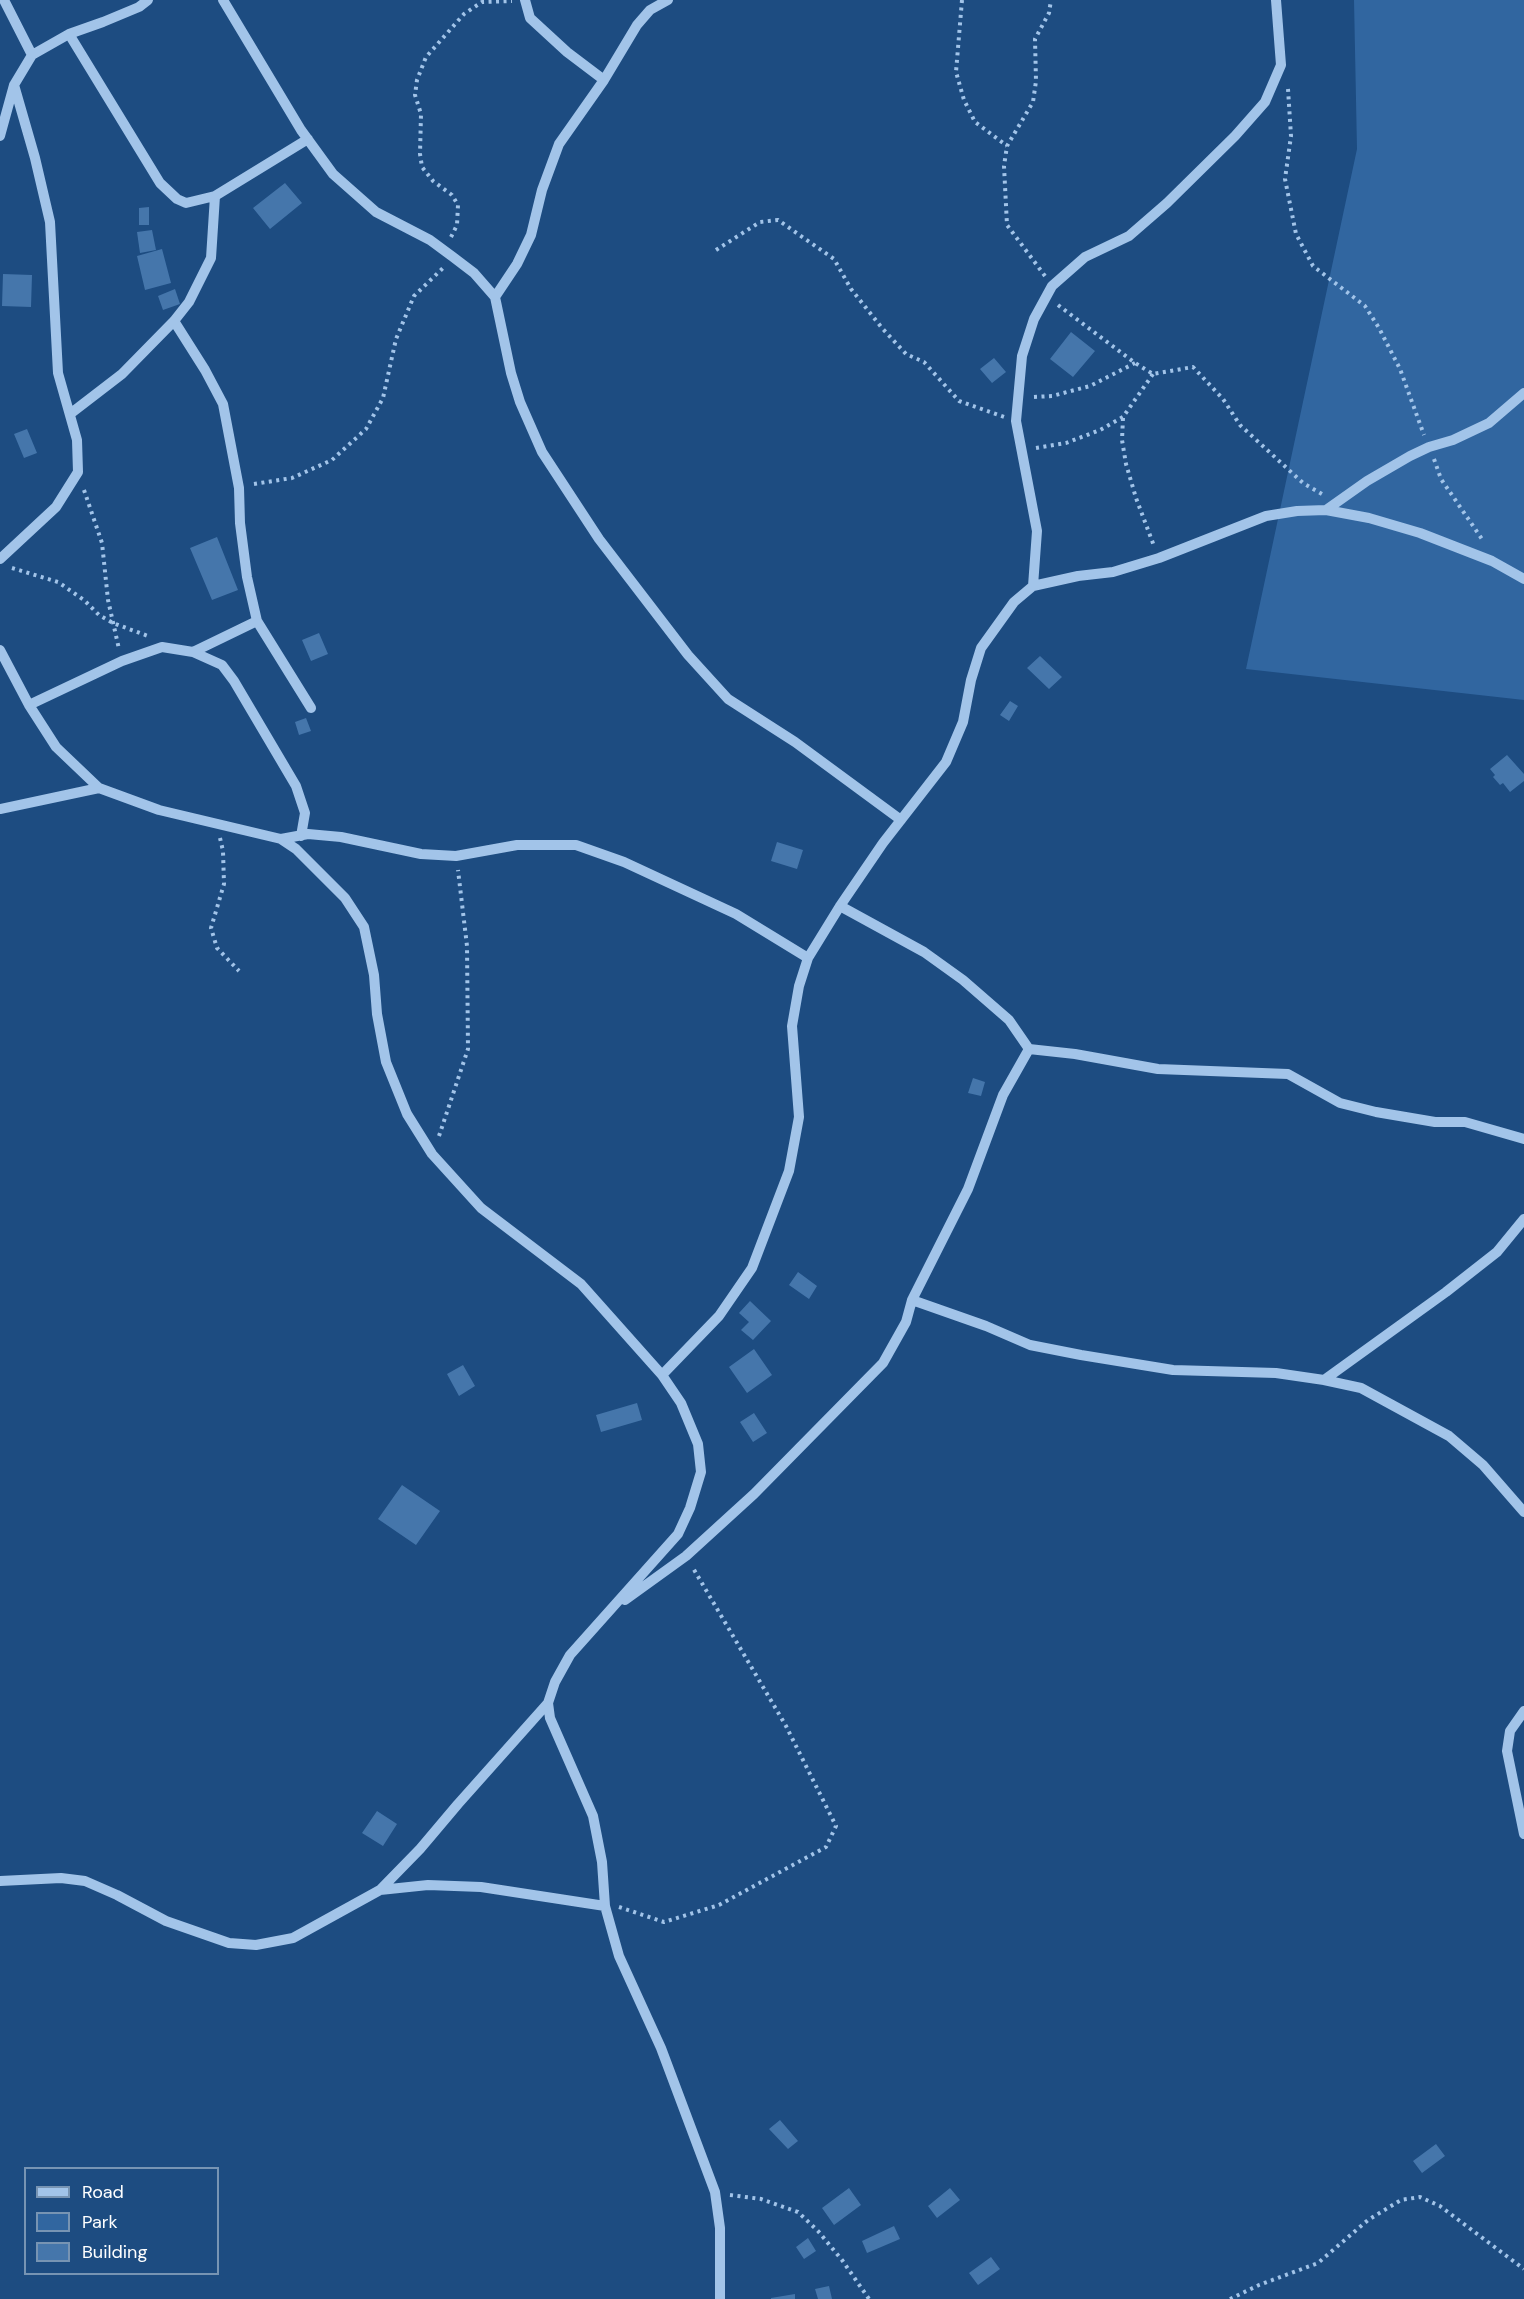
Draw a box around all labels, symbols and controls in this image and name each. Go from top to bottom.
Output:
legend [24,2167,219,2275]
text: Road [82,2180,124,2204]
text: Park [82,2210,118,2234]
text: Building [82,2240,147,2264]

